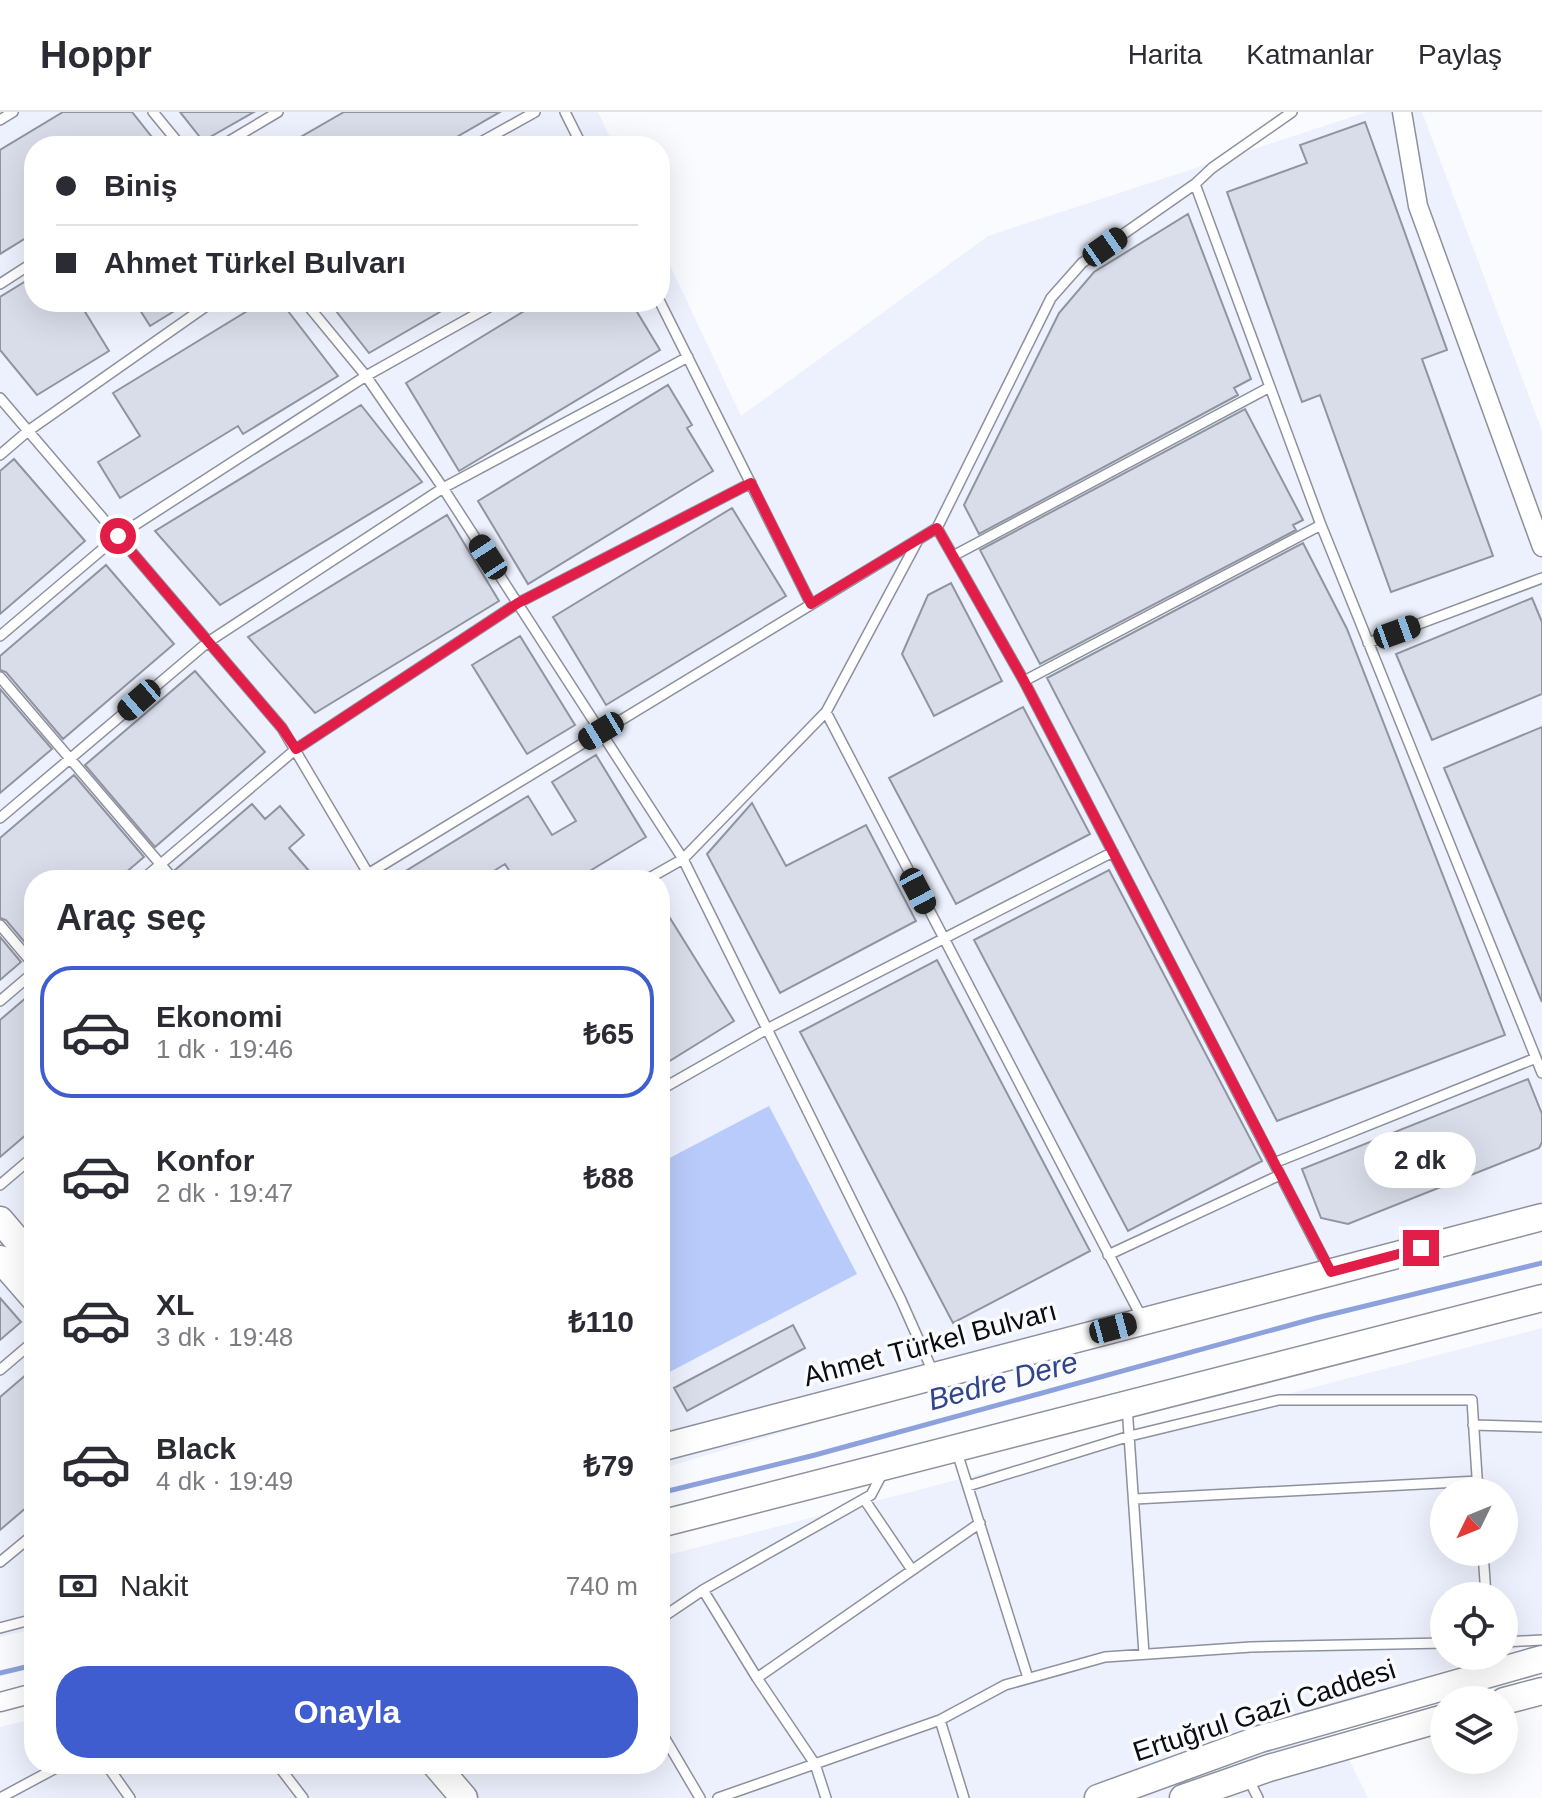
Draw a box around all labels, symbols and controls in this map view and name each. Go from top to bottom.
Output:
text: Hoppr [40,34,152,76]
text: Harita [1128,39,1202,70]
text: Katmanlar [1246,39,1374,70]
text: Paylaş [1418,39,1502,70]
text: Biniş [104,169,177,202]
car [1078,223,1132,271]
text: Ahmet Türkel Bulvarı [104,246,406,279]
route start [100,518,136,554]
car [465,530,511,584]
car [1370,613,1424,651]
car [113,675,165,725]
car [574,708,628,754]
car [896,864,940,918]
text: Araç seç [56,897,206,938]
icon: car [60,996,132,1068]
text: Ekonomi [156,1000,283,1033]
text: ₺65 [583,1017,634,1050]
text: 1 dk · 19:46 [156,1034,293,1064]
callout: 2 dk [1365,1132,1477,1188]
icon: car [60,1140,132,1212]
text: Konfor [156,1144,254,1177]
text: 2 dk [1394,1145,1446,1175]
text: ₺88 [583,1161,634,1194]
text: 2 dk · 19:47 [156,1178,293,1208]
route end [1403,1230,1439,1266]
icon: car [60,1284,132,1356]
text: XL [156,1288,194,1321]
street label: Ahmet Türkel Bulvarı [800,1295,1060,1392]
text: ₺110 [568,1305,634,1338]
car [1087,1310,1139,1346]
text: 3 dk · 19:48 [156,1322,293,1352]
water label: Bedre Dere [925,1345,1081,1416]
icon: car [60,1428,132,1500]
text: Black [156,1432,236,1465]
text: ₺79 [583,1449,634,1482]
text: 4 dk · 19:49 [156,1466,293,1496]
north arrow [1430,1478,1518,1566]
map controls [1430,1478,1518,1774]
icon: cash [56,1564,100,1608]
text: Nakit [120,1569,188,1602]
text: 740 m [566,1571,638,1601]
button: locate [1430,1582,1518,1670]
street label: Ertuğrul Gazi Caddesi [1129,1653,1399,1768]
button: Onayla [56,1666,638,1758]
button: layers [1430,1686,1518,1774]

